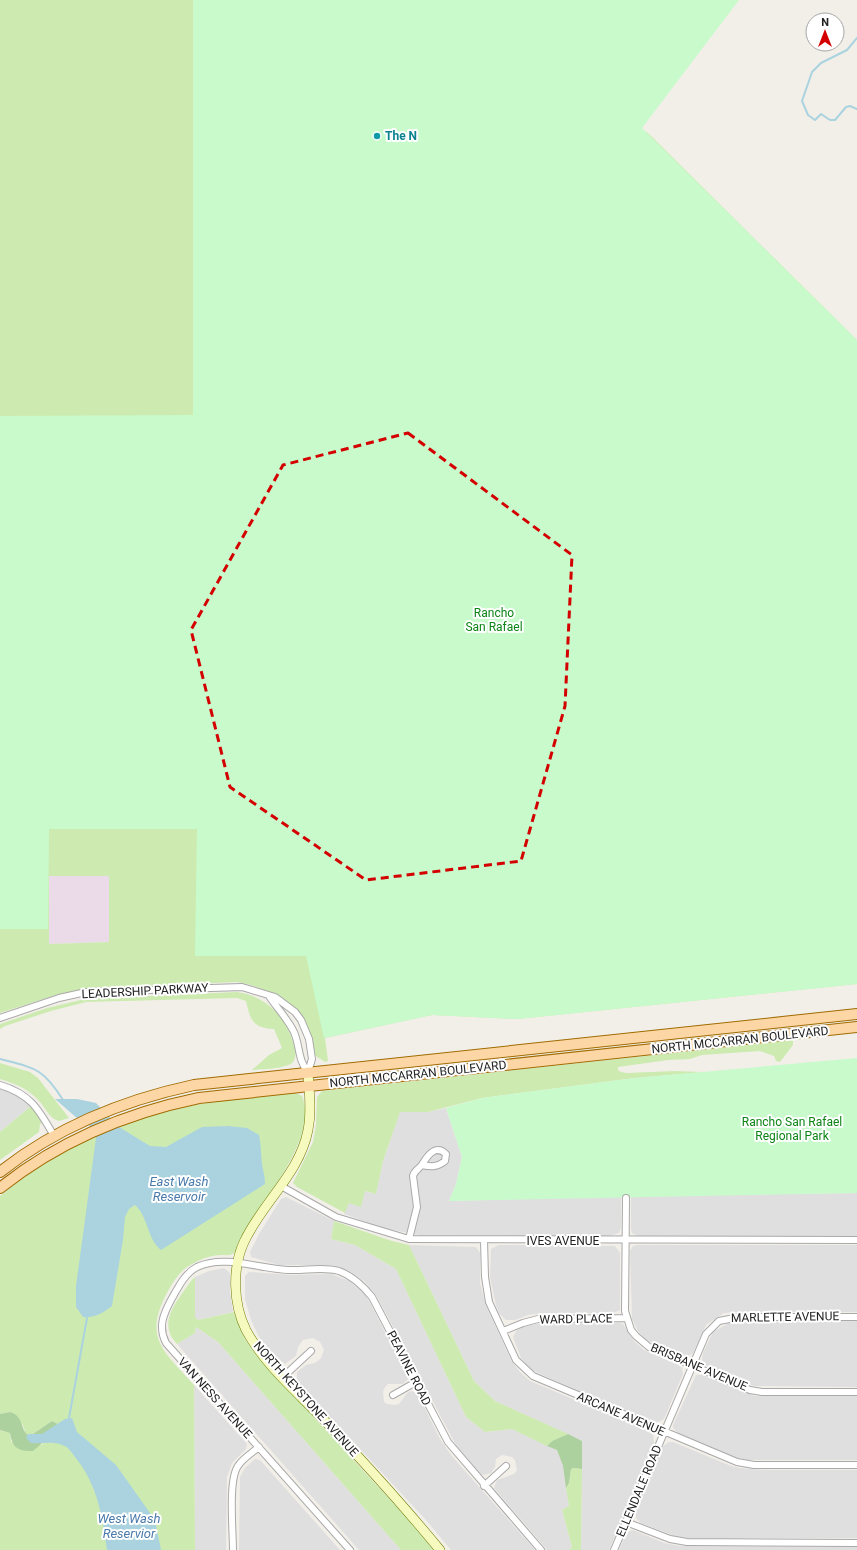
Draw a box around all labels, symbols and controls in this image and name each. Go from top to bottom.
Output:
north arrow [805,12,845,52]
text: N [821,16,829,29]
place label: The N [385,129,417,143]
marker: The N [372,131,382,141]
park label: Rancho San Rafael [465,606,523,634]
street label: LEADERSHIP PARKWAY [81,981,210,1001]
street label: NORTH MCCARRAN BOULEVARD [651,1024,829,1056]
street label: NORTH MCCARRAN BOULEVARD [329,1058,507,1090]
park label: Rancho San Rafael Regional Park [742,1115,842,1143]
water label: East Wash Reservoir [149,1174,209,1204]
street label: IVES AVENUE [527,1234,600,1248]
street label: MARLETTE AVENUE [731,1309,839,1325]
street label: WARD PLACE [539,1311,613,1327]
street label: PEAVINE ROAD [384,1328,434,1408]
street label: NORTH KEYSTONE AVENUE [251,1339,361,1459]
street label: BRISBANE AVENUE [648,1340,750,1394]
street label: VAN NESS AVENUE [175,1355,255,1442]
street label: ARCANE AVENUE [575,1389,667,1439]
street label: ELLENDALE ROAD [613,1443,665,1539]
water label: West Wash Reservior [98,1511,160,1541]

